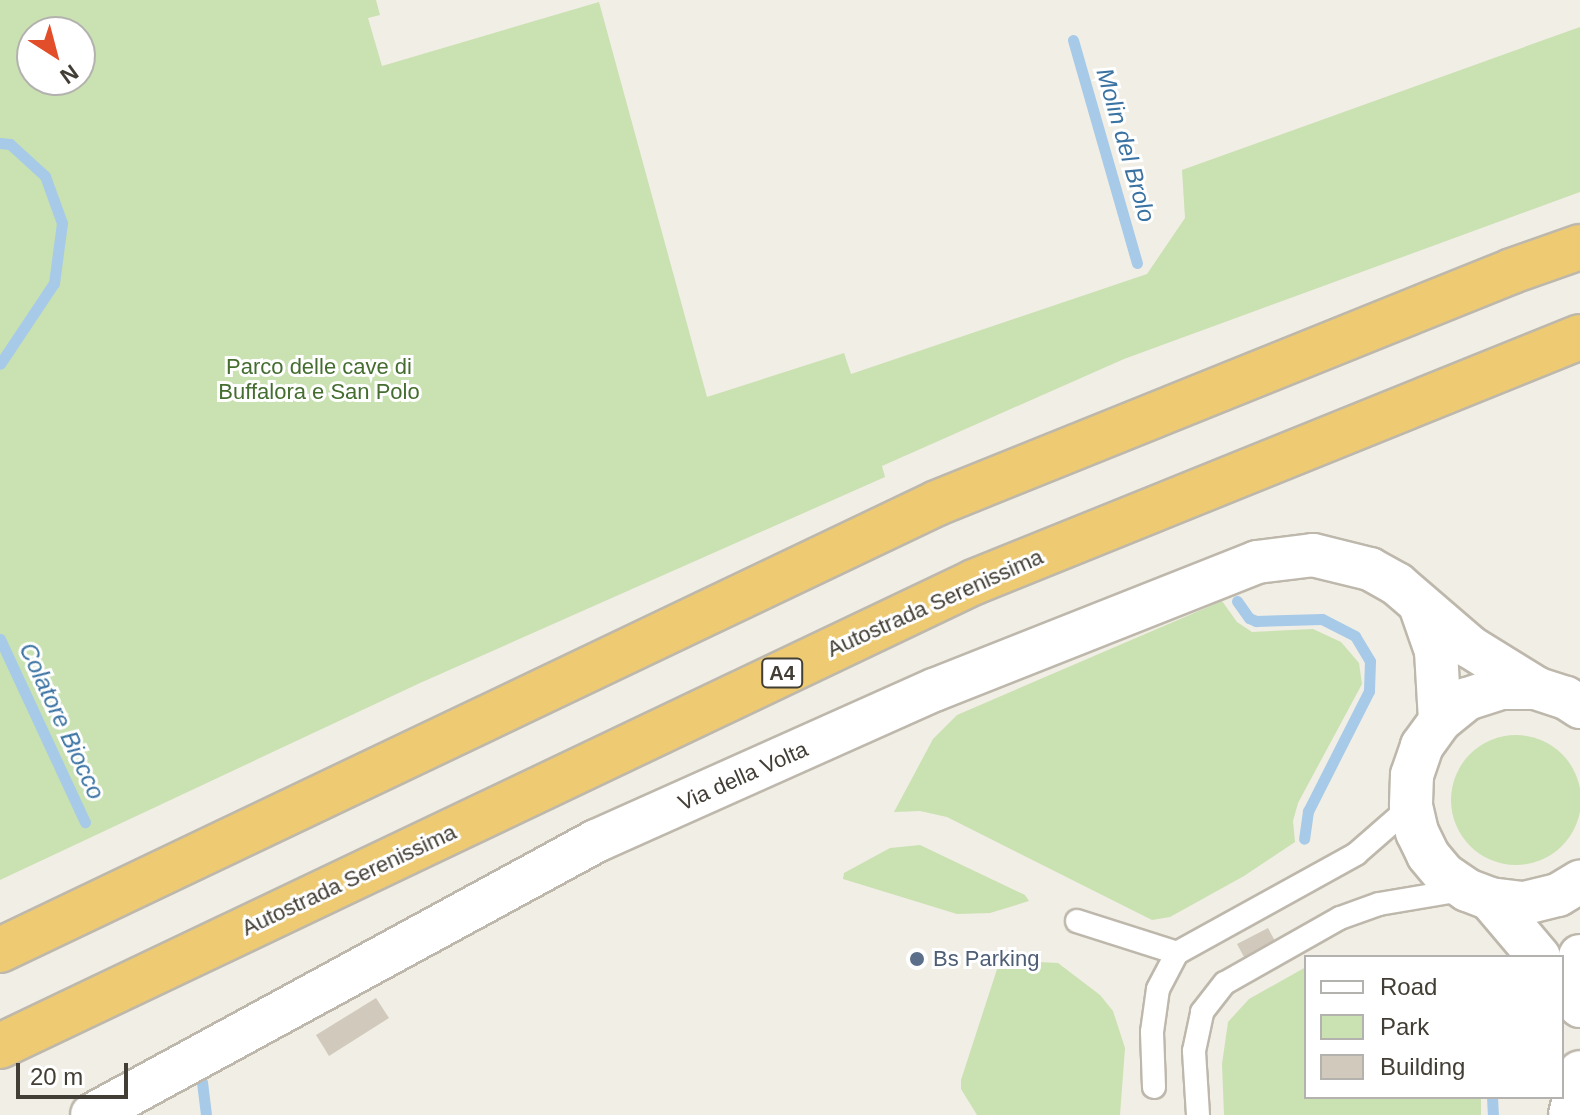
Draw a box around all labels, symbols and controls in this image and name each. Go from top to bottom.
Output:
north arrow [16,16,96,96]
text: N [55,59,83,89]
water label: Molin del Brolo [1090,65,1162,225]
park label: Parco delle cave di Buffalora e San Polo [218,353,420,404]
street label: Autostrada Serenissima [823,543,1047,663]
water label: Colatore Biocco [13,638,111,804]
road number: A4 [760,657,804,689]
street label: Via della Volta [674,736,812,816]
street label: Autostrada Serenissima [238,819,460,941]
place label: Bs Parking [933,946,1039,972]
marker: Bs Parking [908,950,926,968]
legend [1304,955,1564,1099]
text: Road [1380,973,1437,1000]
text: Park [1380,1013,1429,1040]
scale bar [20,1047,132,1097]
text: Building [1380,1053,1465,1080]
text: 20 m [30,1063,83,1090]

